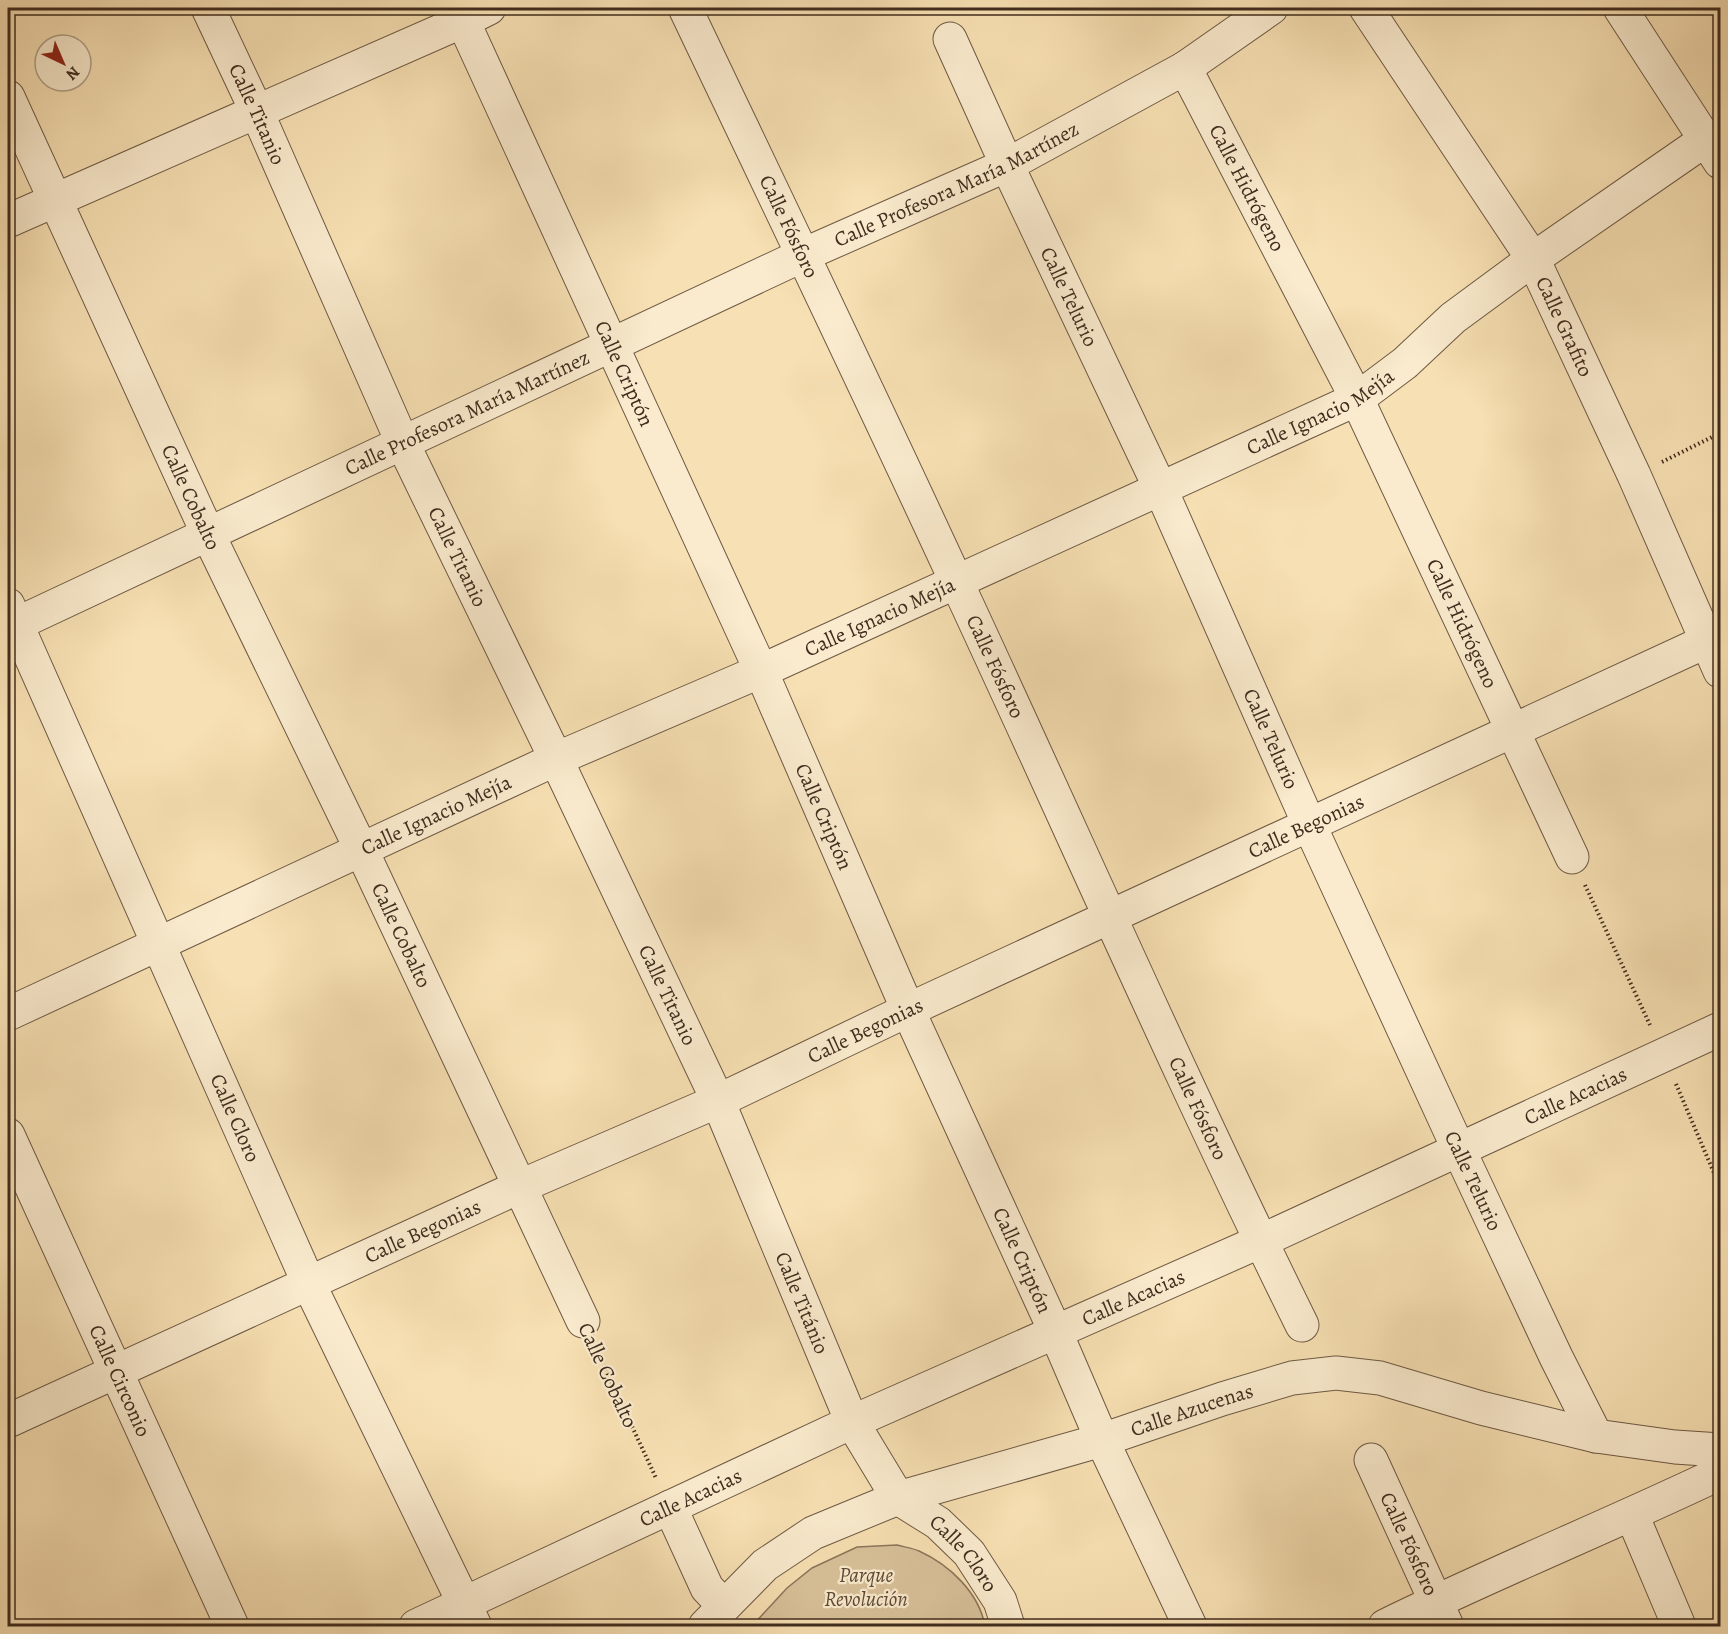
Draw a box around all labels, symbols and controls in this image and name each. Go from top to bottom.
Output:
north arrow [33,33,93,93]
street label: Calle Titanio [222,59,292,169]
text: N [61,61,85,85]
street label: Calle Profesora María Martínez [829,115,1084,254]
street label: Calle Hidrógeno [1203,119,1292,256]
street label: Calle Fósforo [753,170,826,282]
street label: Calle Telurio [1034,242,1105,351]
street label: Calle Grafito [1529,272,1600,381]
street label: Calle Criptón [588,316,661,431]
street label: Calle Profesora María Martínez [340,343,594,482]
street label: Calle Ignacio Mejía [1242,362,1400,462]
street label: Calle Cobalto [155,440,228,554]
street label: Calle Titanio [422,502,494,612]
street label: Calle Hidrógeno [1420,554,1505,693]
street label: Calle Ignacio Mejía [800,570,960,663]
street label: Calle Fósforo [960,610,1031,723]
street label: Calle Telurio [1237,684,1306,794]
street label: Calle Criptón [789,759,860,874]
street label: Calle Ignacio Mejía [356,768,516,862]
street label: Calle Begonias [1243,787,1369,865]
street label: Calle Cobalto [365,878,438,992]
street label: Calle Titanio [632,940,704,1050]
street label: Calle Begonias [803,991,928,1070]
street label: Calle Fósforo [1162,1052,1234,1164]
street label: Calle Acacias [1519,1060,1631,1132]
street label: Calle Cloro [204,1069,267,1166]
street label: Calle Telurio [1438,1126,1509,1235]
street label: Calle Begonias [360,1192,485,1270]
street label: Calle Criptón [986,1203,1059,1318]
street label: Calle Titánio [768,1248,836,1358]
street label: Calle Acacias [1077,1262,1189,1333]
street label: Calle Cobalto [571,1318,645,1432]
street label: Calle Circonio [82,1320,158,1441]
street label: Calle Azucenas [1127,1376,1257,1443]
street label: Calle Acacias [635,1462,746,1534]
street label: Calle Fósforo [1373,1487,1445,1600]
street label: Calle Cloro [925,1507,1004,1597]
park label: Parque Revolución [824,1561,908,1613]

